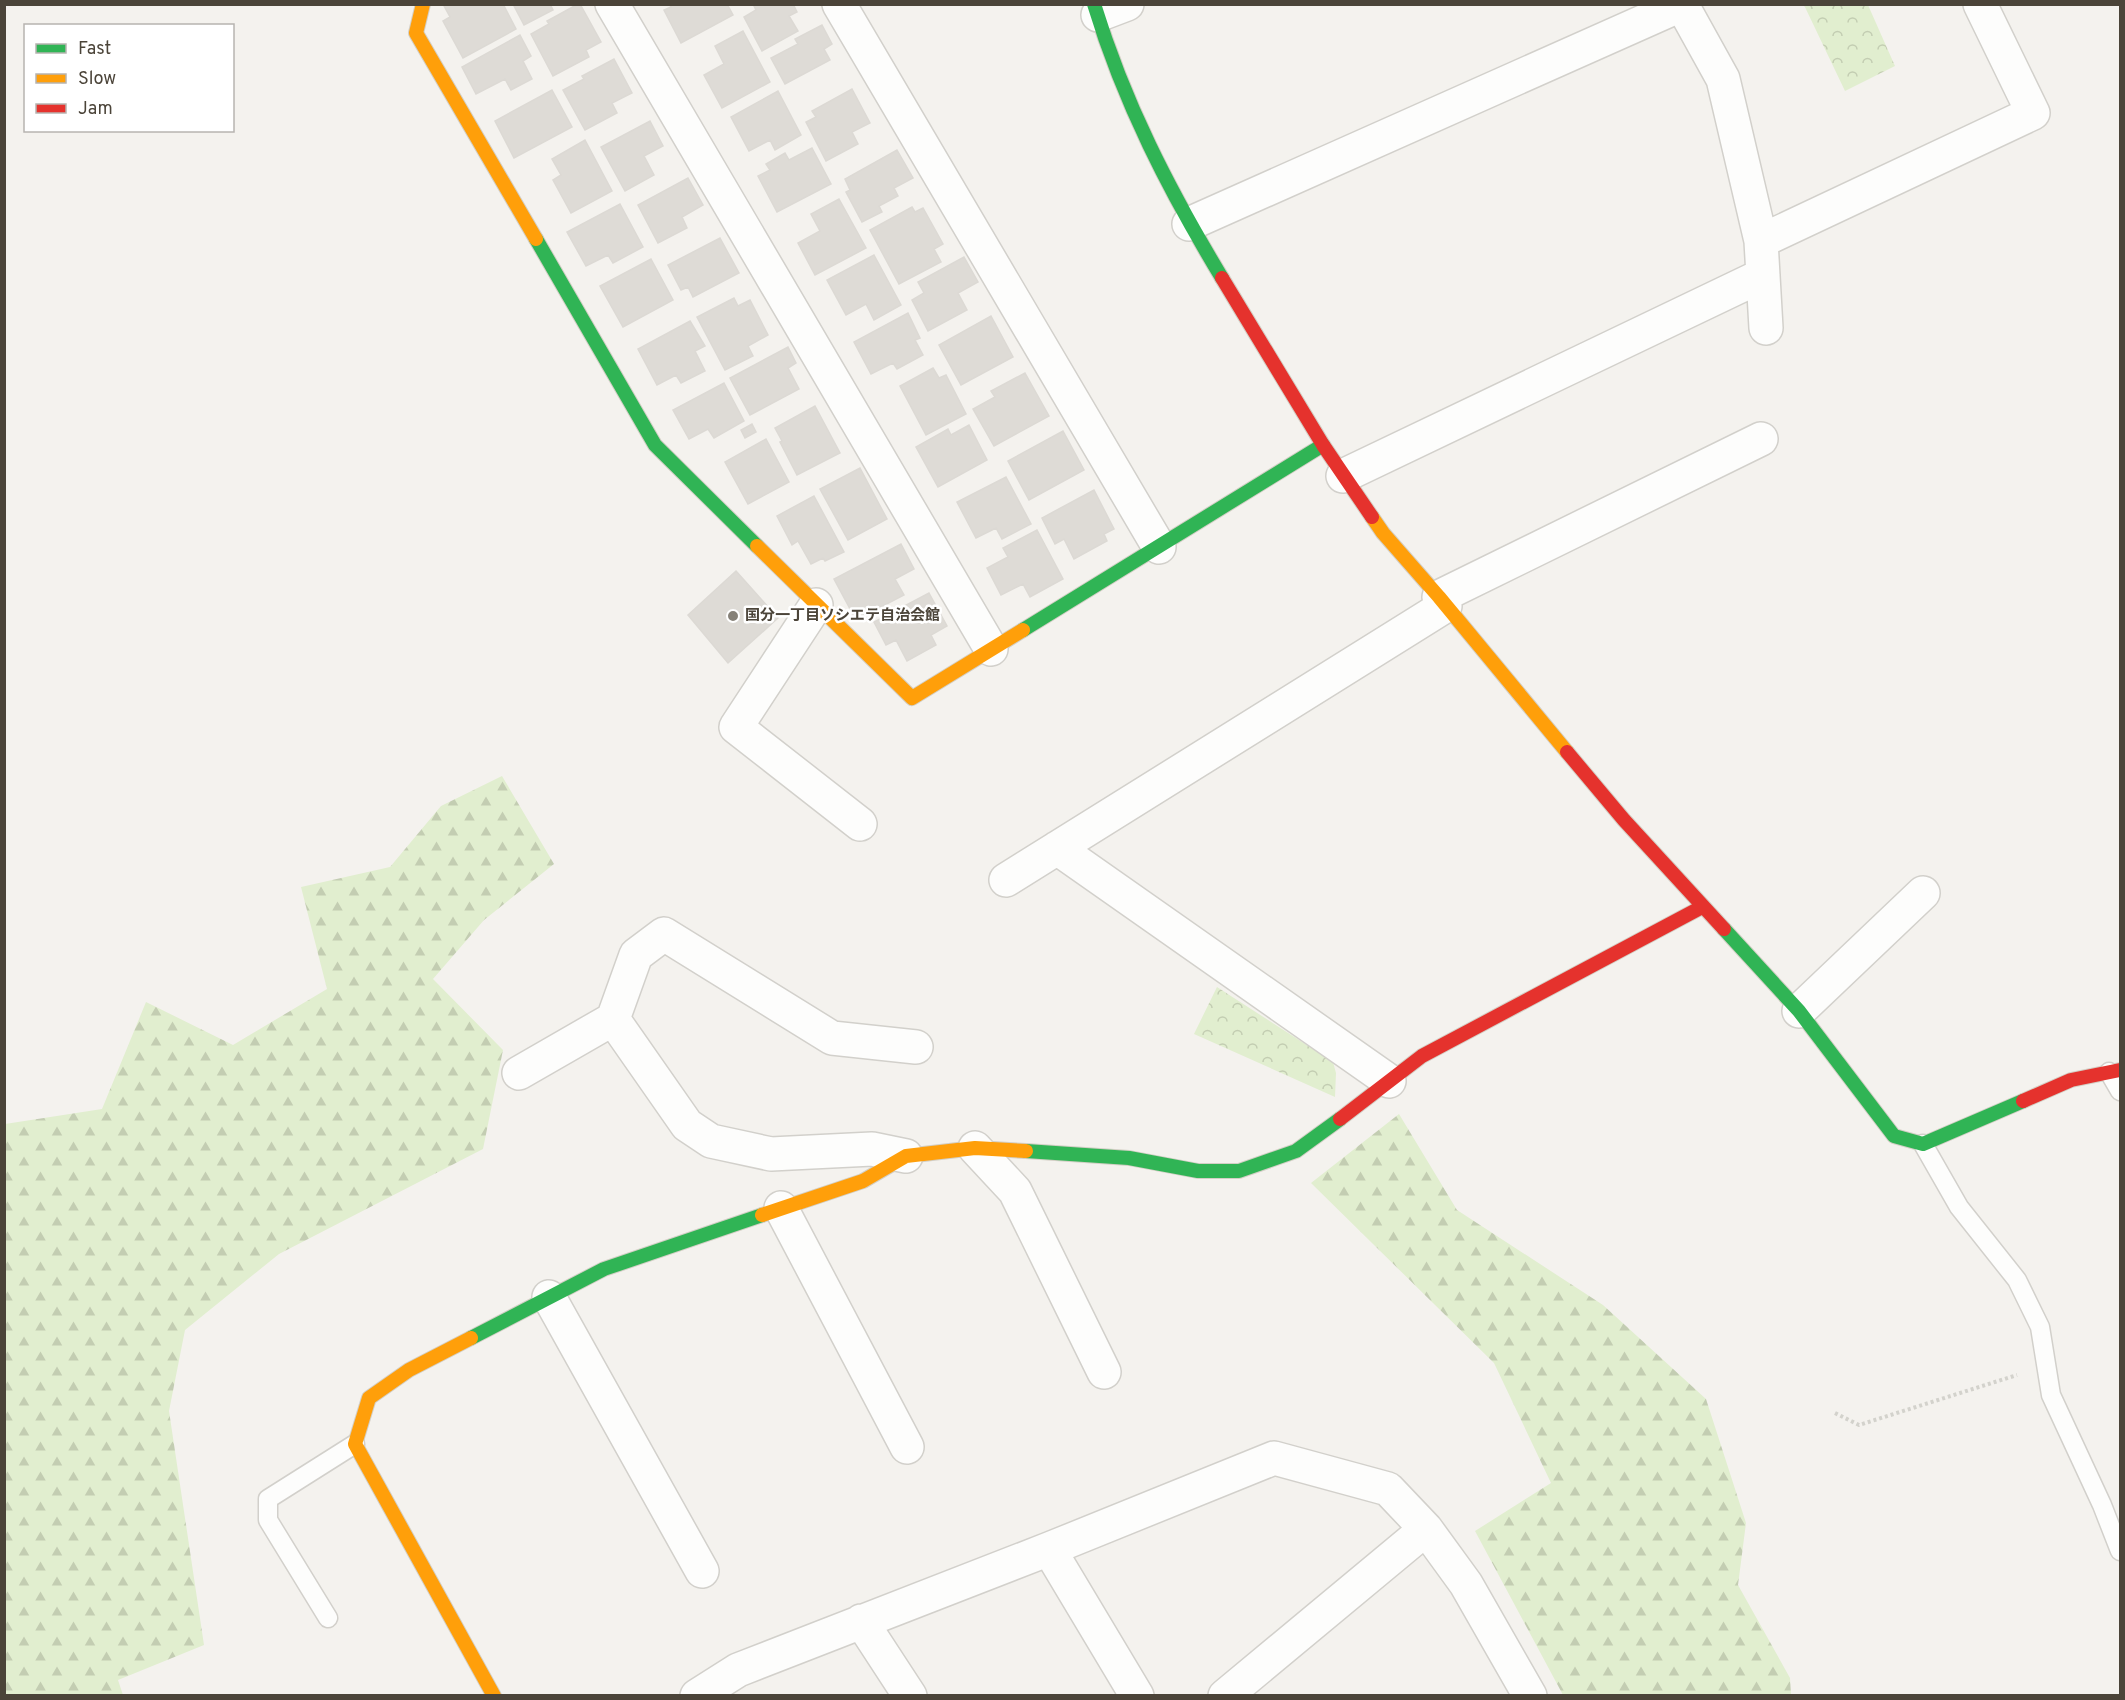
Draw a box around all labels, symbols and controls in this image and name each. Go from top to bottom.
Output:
legend [24,24,234,132]
text: Fast [78,38,111,61]
text: Slow [78,68,116,91]
text: Jam [78,98,113,121]
place label: 国分一丁目ソシエテ自治会館 [745,607,940,626]
marker: 国分一丁目ソシエテ自治会館 [726,609,740,623]

